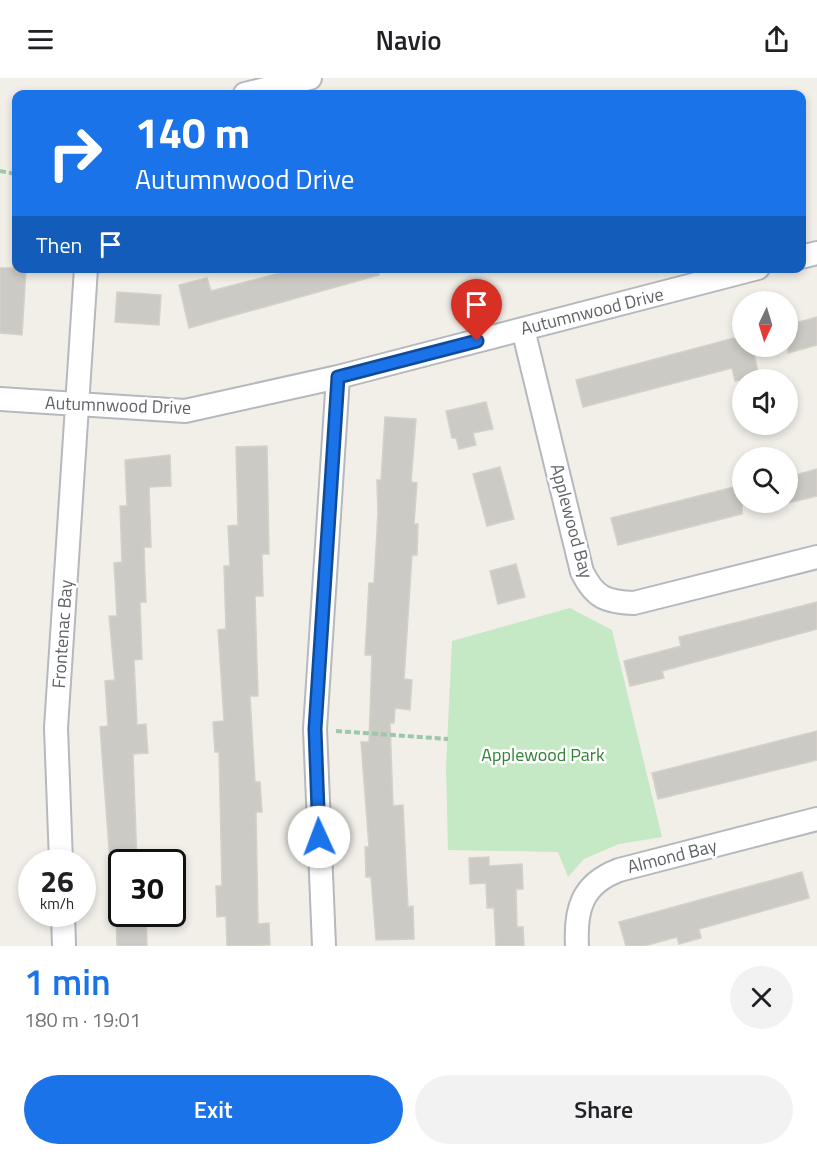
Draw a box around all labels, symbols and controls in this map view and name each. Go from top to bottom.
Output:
text: Navio [375,19,442,60]
icon: menu [24,23,57,56]
icon: share [760,23,793,56]
text: 140 m [135,100,250,164]
icon: right [36,114,114,192]
text: Autumnwood Drive [135,158,354,199]
text: Then [36,228,82,262]
icon: arrive [94,228,127,261]
pin [451,279,502,341]
street label: Autumnwood Drive [518,280,666,342]
icon: arrive [460,288,493,321]
north arrow [732,291,798,357]
map controls [732,291,798,513]
button: sound [732,369,798,435]
street label: Autumnwood Drive [44,389,192,421]
button: search [732,447,798,513]
street label: Applewood Bay [544,461,600,582]
street label: Frontenac Bay [45,578,79,689]
park label: Applewood Park [481,741,605,768]
position arrow [287,805,351,869]
street label: Almond Bay [624,832,720,880]
speed limit sign: 30 [108,849,186,927]
text: 26 [40,858,74,904]
text: km/h [40,892,74,915]
text: 1 min [24,954,111,1009]
button: close [730,966,793,1029]
text: 180 m · 19:01 [24,1004,141,1035]
button: Exit [24,1075,403,1144]
button: Share [415,1075,793,1144]

